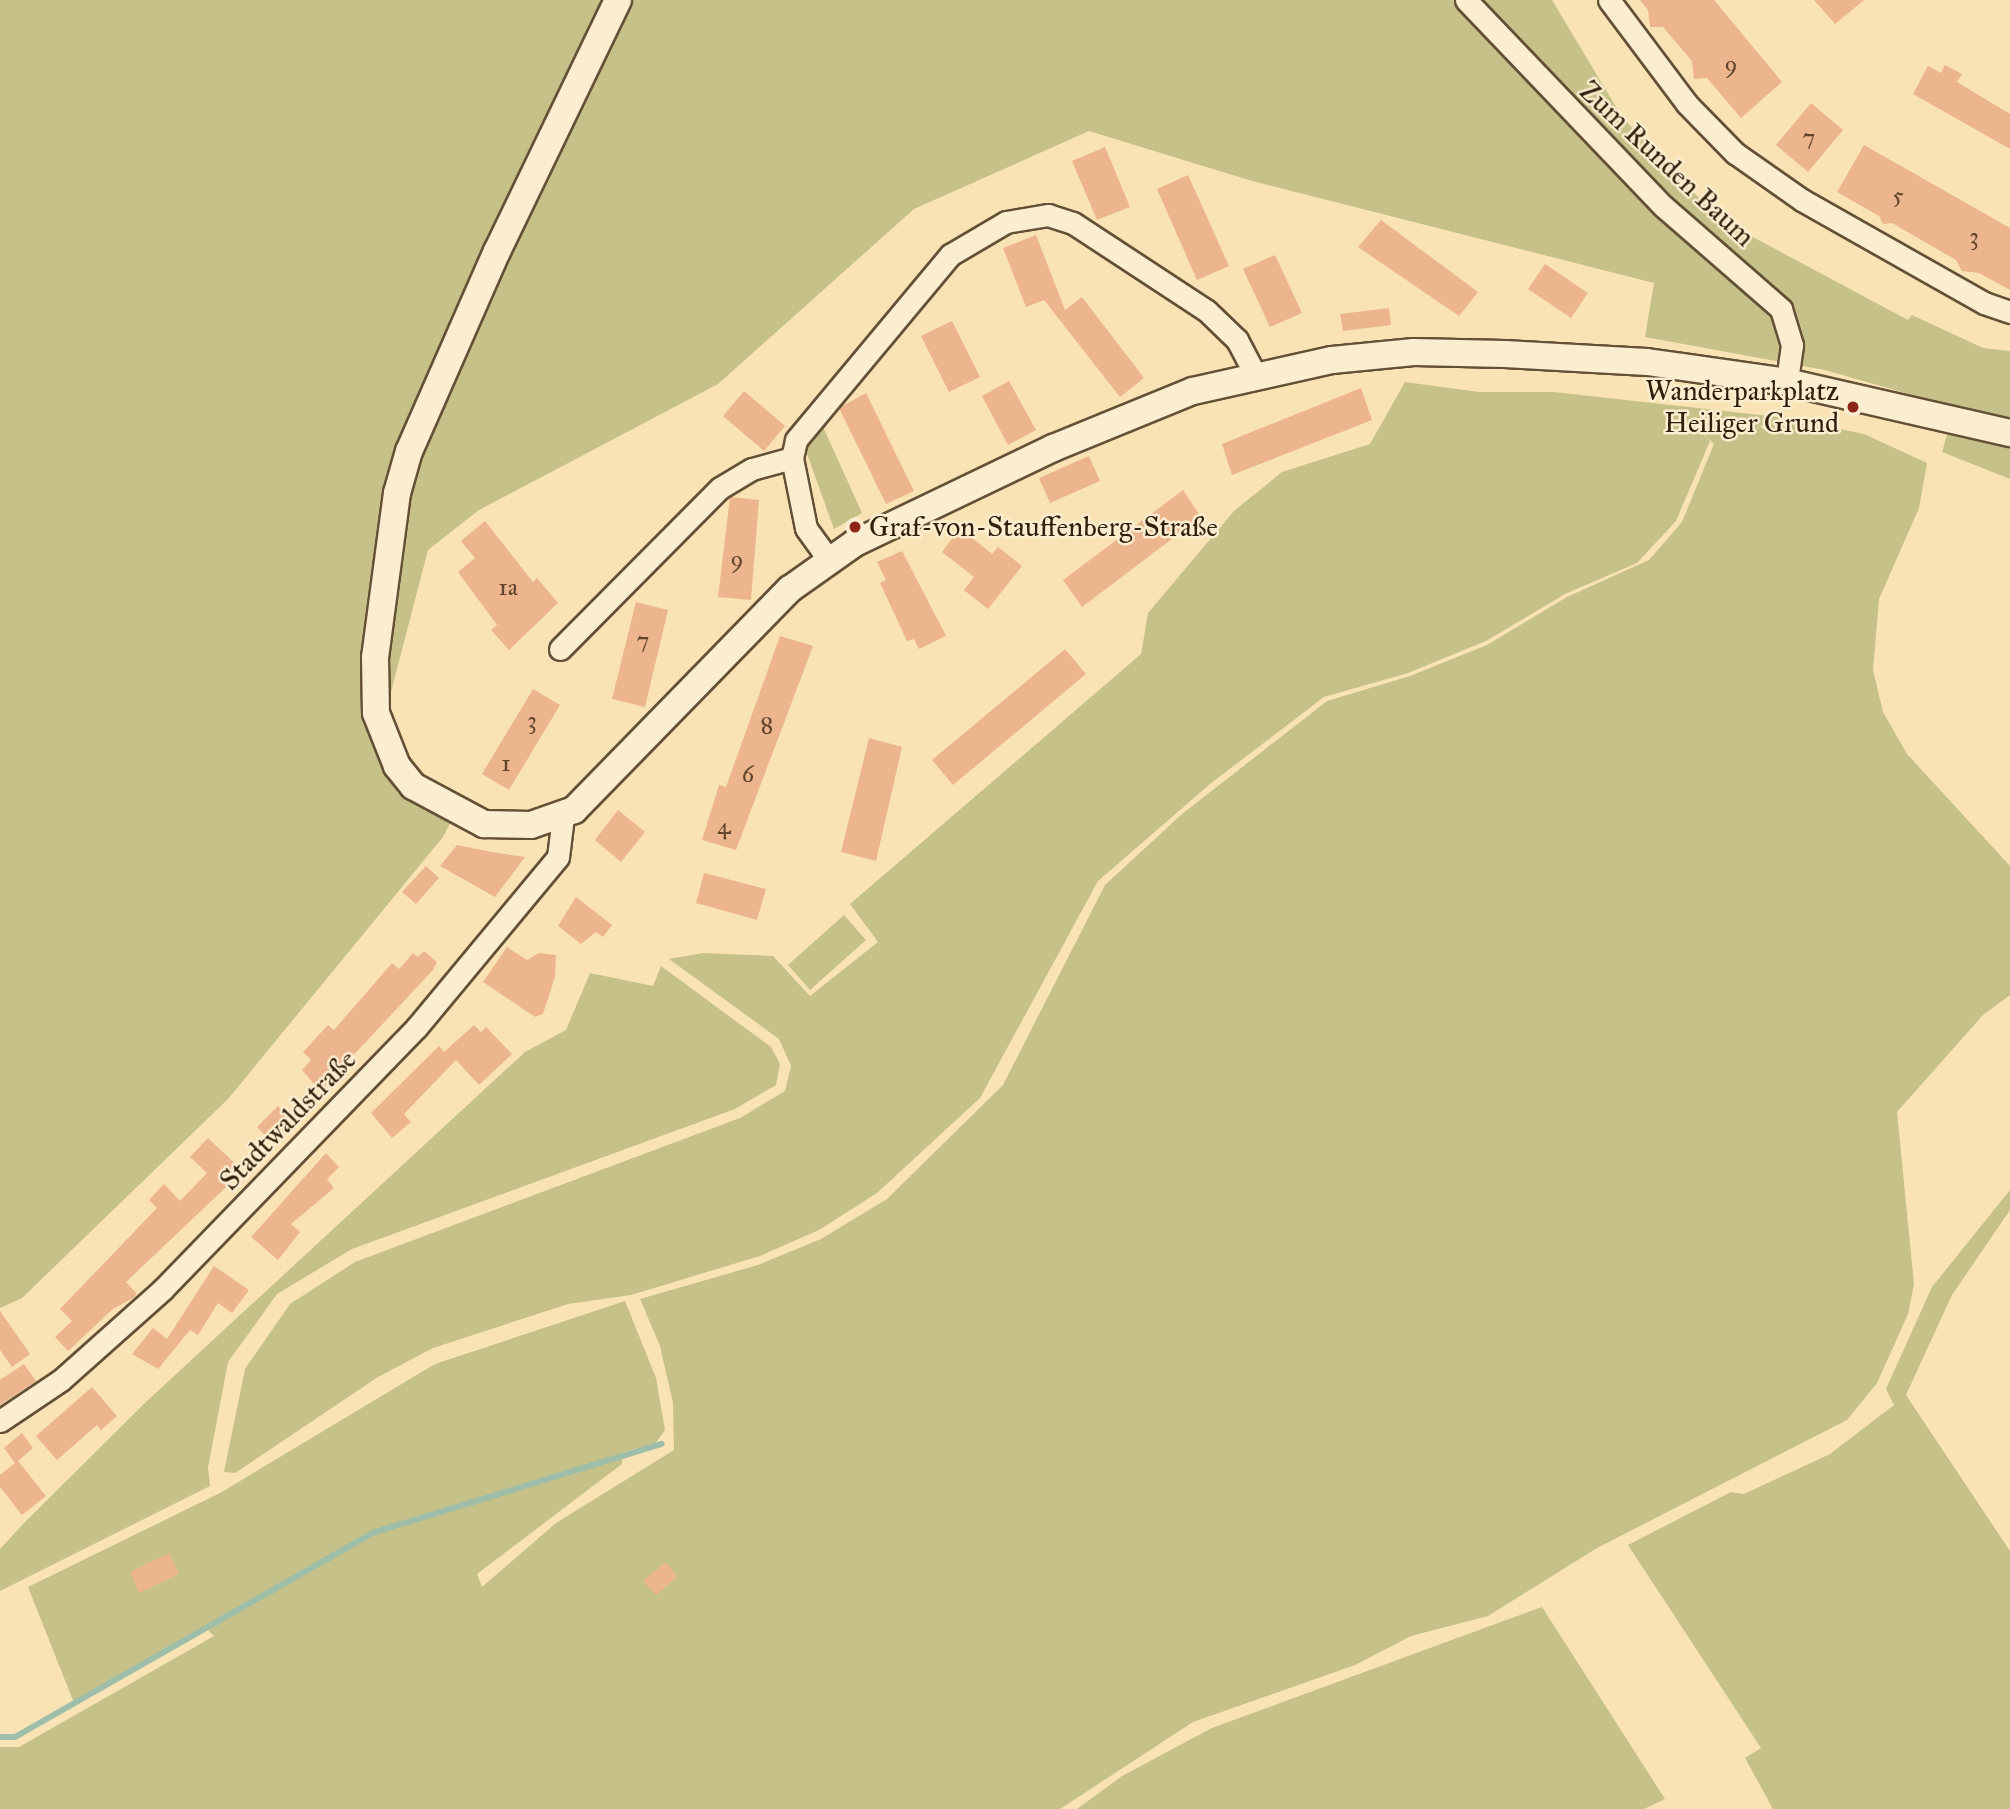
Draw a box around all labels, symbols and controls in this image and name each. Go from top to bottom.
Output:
house number: 9 [1725,51,1737,79]
street label: Zum Runden Baum [1572,74,1762,254]
house number: 7 [1803,124,1815,152]
house number: 5 [1892,182,1904,210]
house number: 3 [1969,223,1979,251]
place label: Wanderparkplatz Heiliger Grund [1645,374,1839,440]
marker: Wanderparkplatz Heiliger Grund [1845,399,1861,415]
place label: Graf-von-Stauffenberg-Straße [869,510,1218,544]
marker: Graf-von-Stauffenberg-Straße [847,519,863,535]
house number: 9 [731,546,743,574]
house number: 1a [498,574,518,602]
house number: 7 [637,627,649,655]
house number: 3 [527,707,537,735]
house number: 8 [761,712,773,740]
house number: 1 [501,750,511,778]
house number: 6 [742,761,754,789]
house number: 4 [717,813,731,841]
street label: Stadtwaldstraße [213,1043,363,1197]

